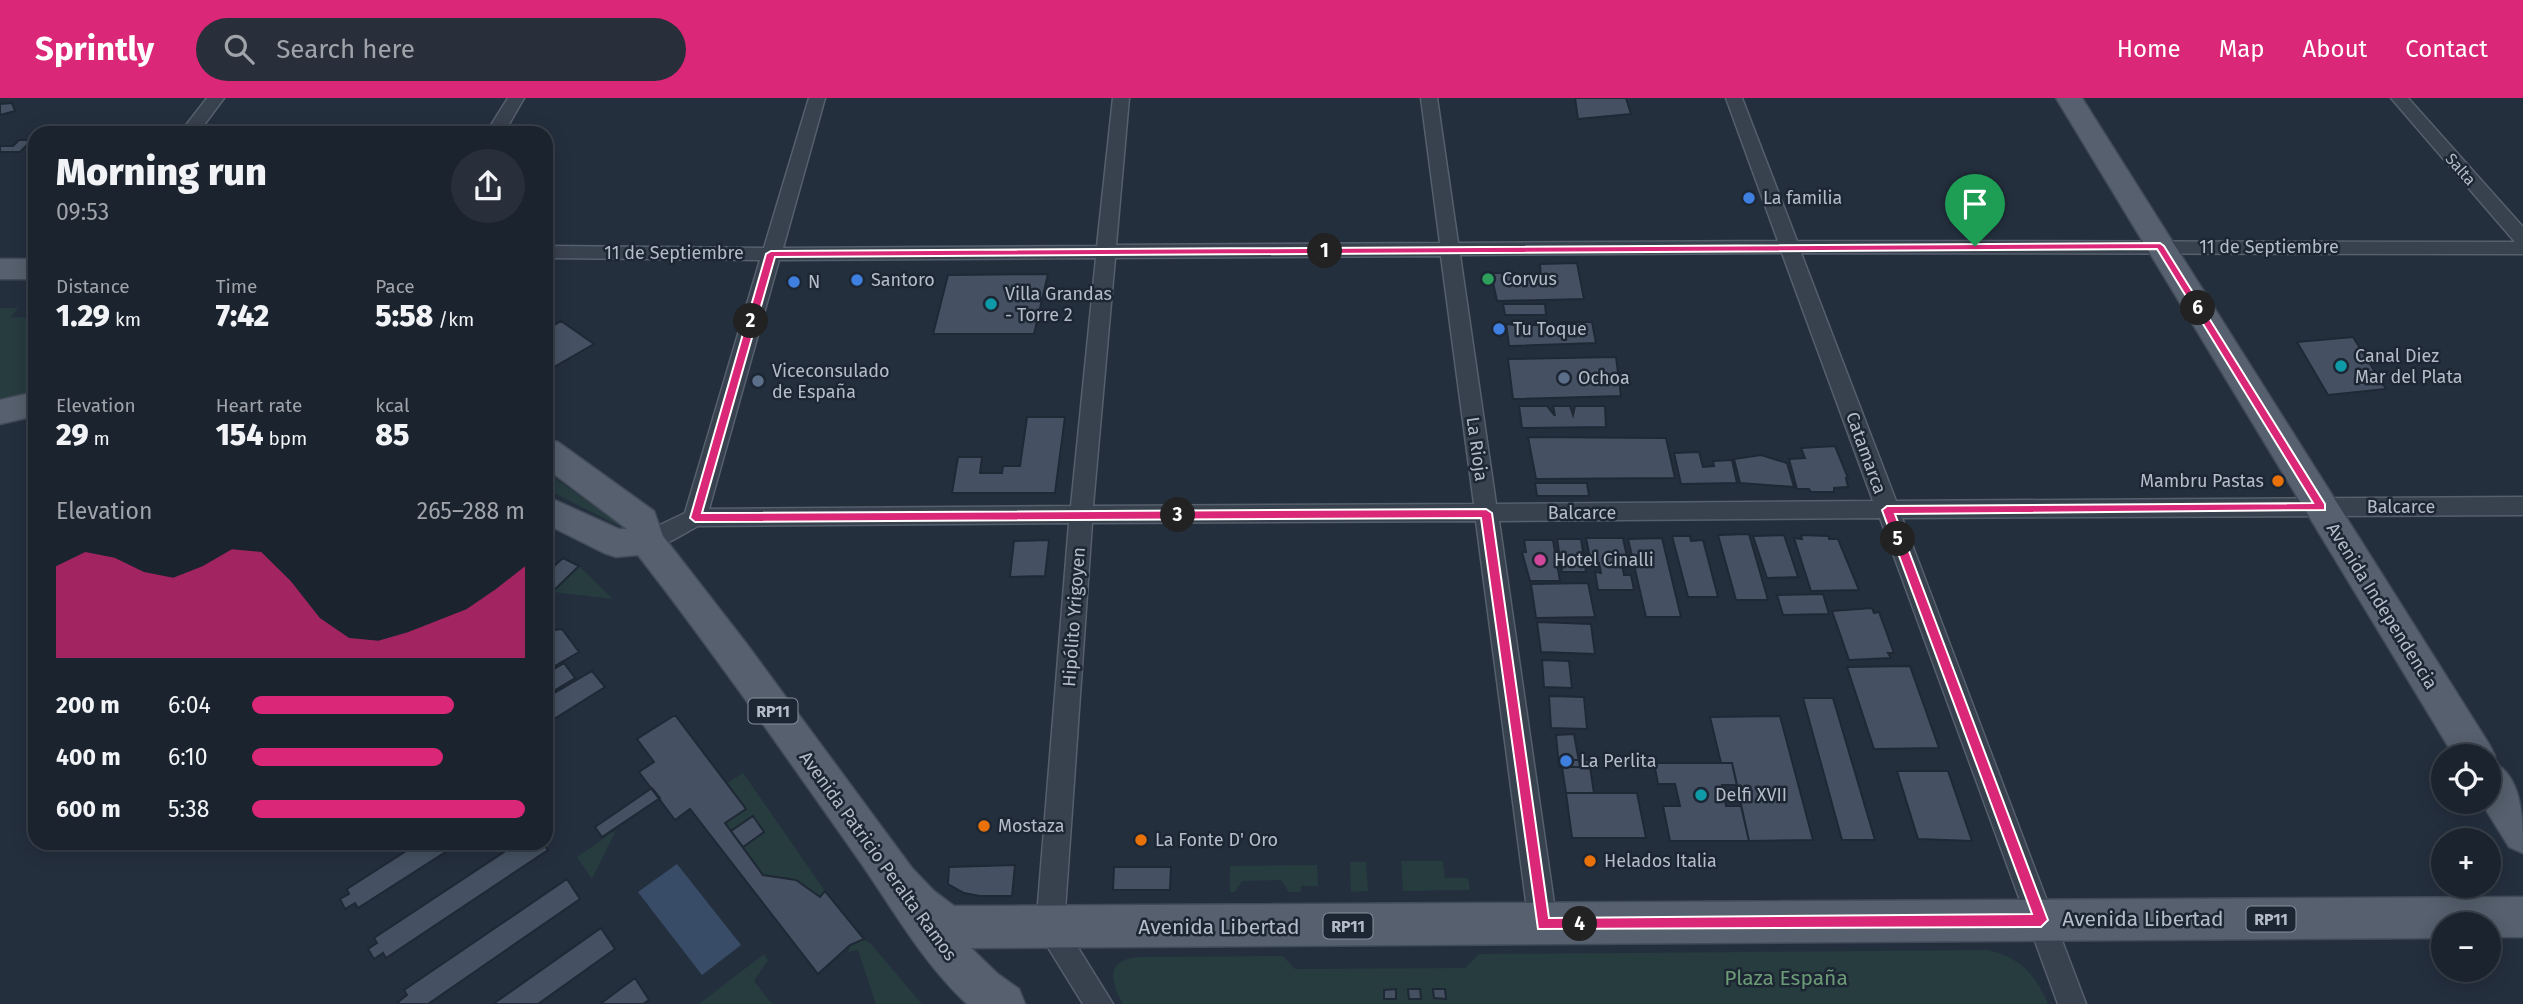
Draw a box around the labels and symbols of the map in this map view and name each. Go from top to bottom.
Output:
street label: Salta [2442,149,2480,189]
pin [1945,174,2005,246]
place label: La familia [1763,187,1842,209]
marker: La familia [1741,190,1757,206]
pin: 1 [1308,234,1342,268]
street label: 11 de Septiembre [2199,236,2339,258]
street label: 11 de Septiembre [604,242,744,264]
place label: Corvus [1502,268,1557,290]
place label: Santoro [871,269,935,291]
place label: N [808,271,820,293]
marker: Corvus [1480,271,1496,287]
marker: Santoro [849,272,865,288]
marker: N [786,274,802,290]
place label: Villa Grandas - Torre 2 [1005,283,1112,326]
pin: 6 [2180,290,2216,326]
marker: Villa Grandas - Torre 2 [983,296,999,312]
pin: 2 [734,304,768,339]
place label: Tu Toque [1513,318,1587,340]
marker: Tu Toque [1491,321,1507,337]
place label: Canal Diez Mar del Plata [2355,345,2463,388]
marker: Canal Diez Mar del Plata [2333,358,2349,374]
place label: Viceconsulado de España [772,360,890,403]
place label: Ochoa [1578,367,1630,389]
marker: Ochoa [1556,370,1572,386]
marker: Viceconsulado de España [750,373,766,389]
street label: Catamarca [1841,409,1891,497]
street label: La Rioja [1462,415,1492,483]
place label: Mambru Pastas [2140,470,2264,492]
marker: Mambru Pastas [2270,473,2286,489]
street label: Balcarce [2367,496,2435,518]
pin: 3 [1160,498,1196,532]
street label: Balcarce [1548,502,1616,524]
street label: Avenida Independencia [2322,519,2442,693]
pin: 5 [1881,522,1916,556]
street label: Hipólito Yrigoyen [1058,546,1090,688]
place label: Hotel Cinalli [1554,549,1654,571]
marker: Hotel Cinalli [1532,552,1548,568]
road number: RP11 [748,698,798,724]
street label: Avenida Patricio Peralta Ramos [795,747,961,965]
place label: La Perlita [1580,750,1657,772]
marker: La Perlita [1558,753,1574,769]
place label: Delfi XVII [1715,784,1787,806]
marker: Delfi XVII [1693,787,1709,803]
place label: Mostaza [998,815,1064,837]
marker: Mostaza [976,818,992,834]
place label: La Fonte D' Oro [1155,829,1278,851]
marker: La Fonte D' Oro [1133,832,1149,848]
place label: Helados Italia [1604,850,1717,872]
marker: Helados Italia [1582,853,1598,869]
pin: 4 [1562,906,1598,942]
street label: Avenida Libertad [2062,906,2224,932]
road number: RP11 [2246,906,2296,932]
street label: Avenida Libertad [1138,914,1300,940]
road number: RP11 [1324,914,1372,939]
park label: Plaza España [1724,965,1848,991]

